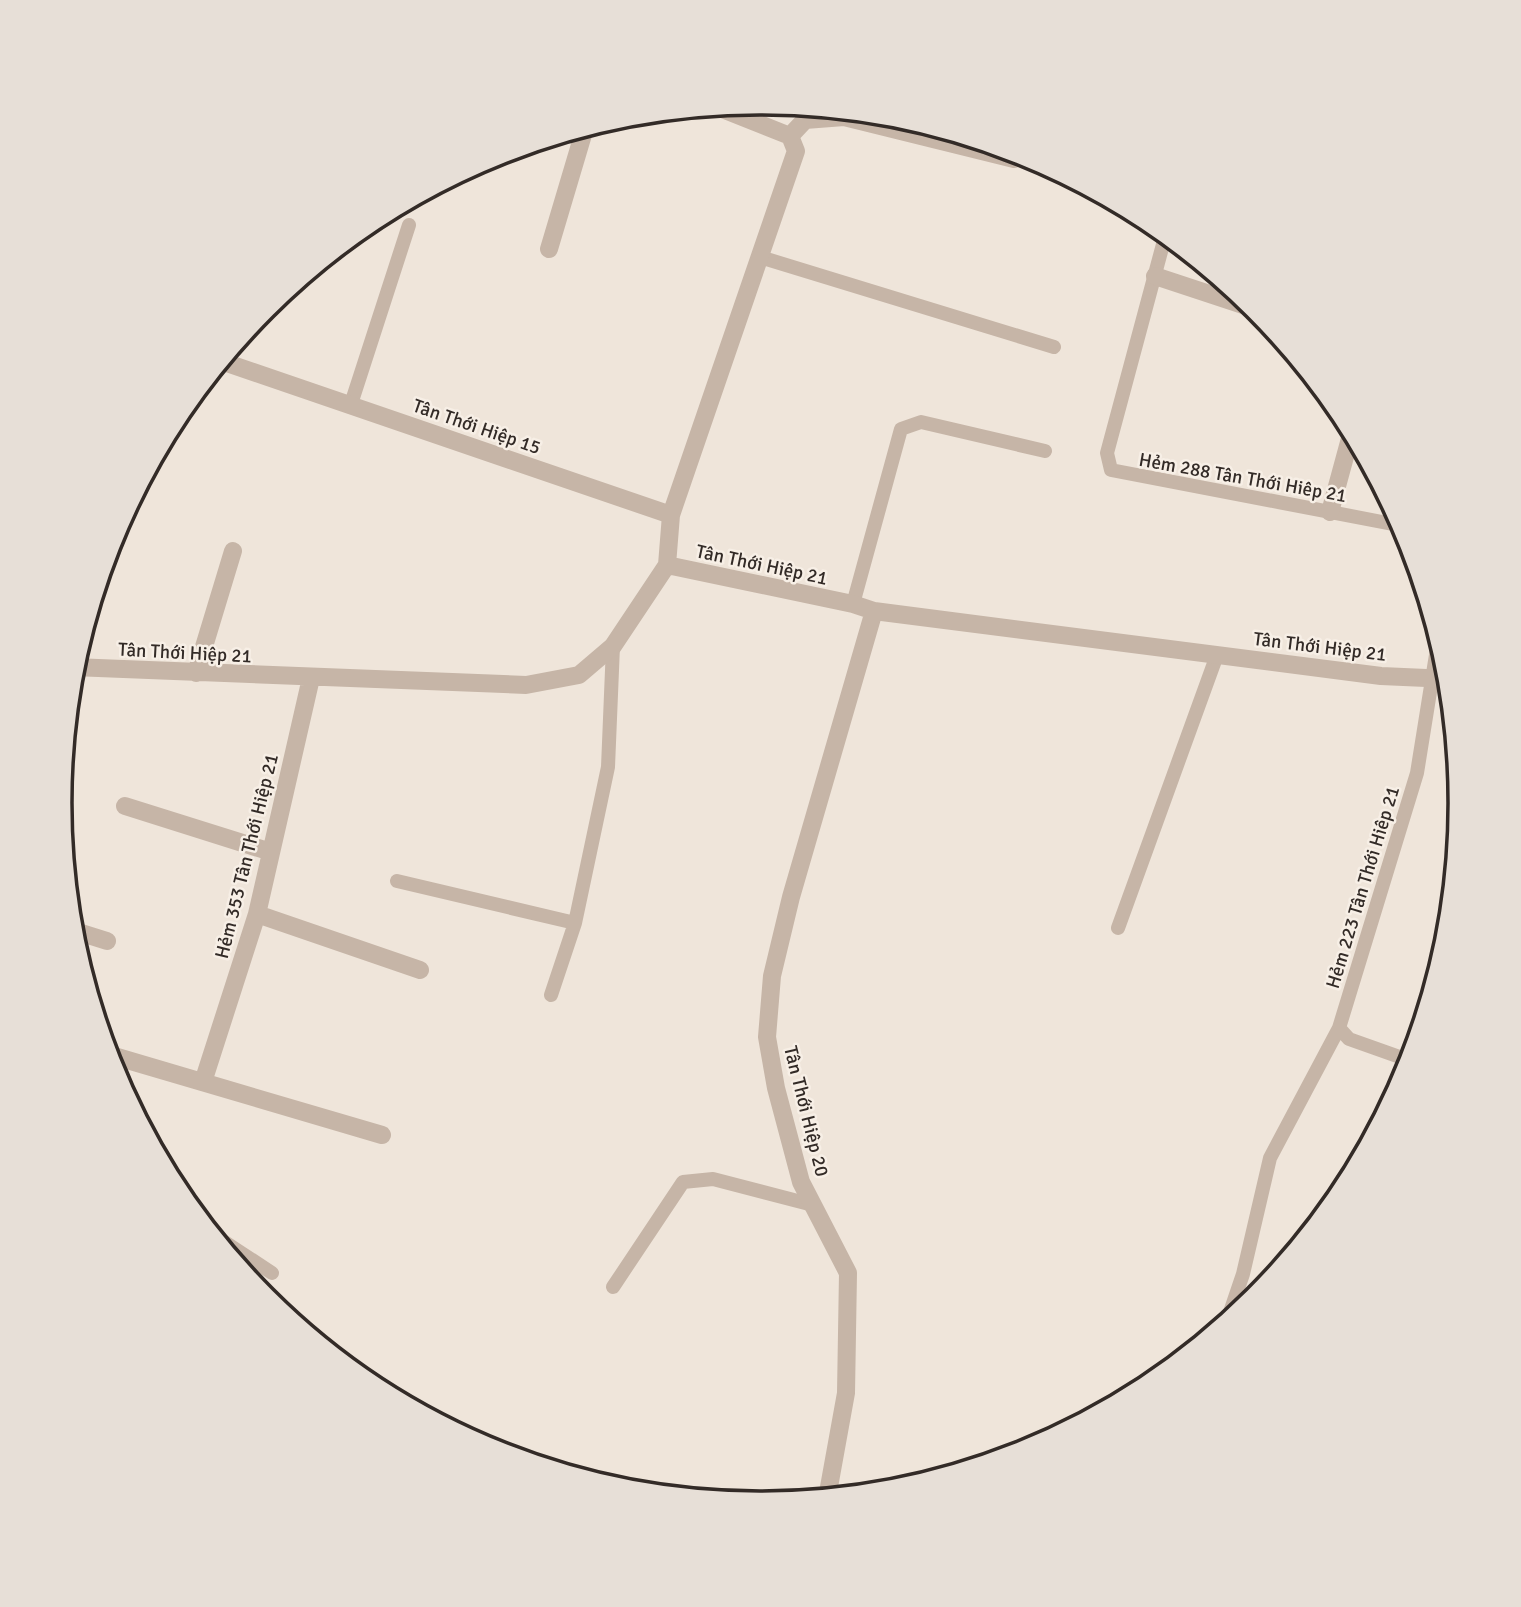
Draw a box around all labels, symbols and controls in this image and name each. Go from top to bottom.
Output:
street label: Tân Thới Hiệp 15 [409,394,544,460]
street label: Hẻm 288 Tân Thới Hiêp 21 [1137,448,1349,508]
street label: Tân Thới Hiệp 21 [694,539,830,591]
street label: Tân Thới Hiệp 21 [1252,627,1388,667]
street label: Tân Thới Hiệp 21 [117,638,252,668]
street label: Hẻm 353 Tân Thới Hiệp 21 [210,751,284,961]
street label: Hẻm 223 Tân Thới Hiêp 21 [1321,783,1405,991]
street label: Tân Thới Hiệp 20 [778,1043,834,1179]

